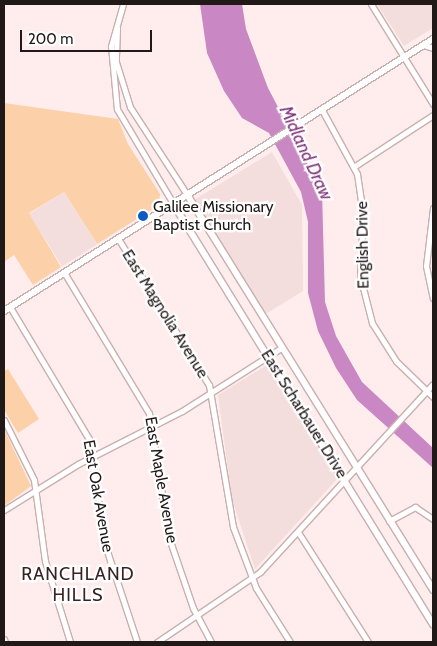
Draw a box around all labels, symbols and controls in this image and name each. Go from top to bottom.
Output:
scale bar [22,20,155,52]
text: 200 m [28,30,73,48]
water label: Midland Draw [275,102,337,204]
place label: Galilee Missionary Baptist Church [153,197,274,235]
street label: English Drive [353,201,373,289]
marker: Galilee Missionary Baptist Church [137,210,149,222]
street label: East Magnolia Avenue [118,246,212,382]
street label: East Scharbauer Drive [257,346,351,482]
street label: East Maple Avenue [140,415,182,545]
street label: East Oak Avenue [79,438,117,554]
district label: RANCHLAND HILLS [20,564,136,606]

